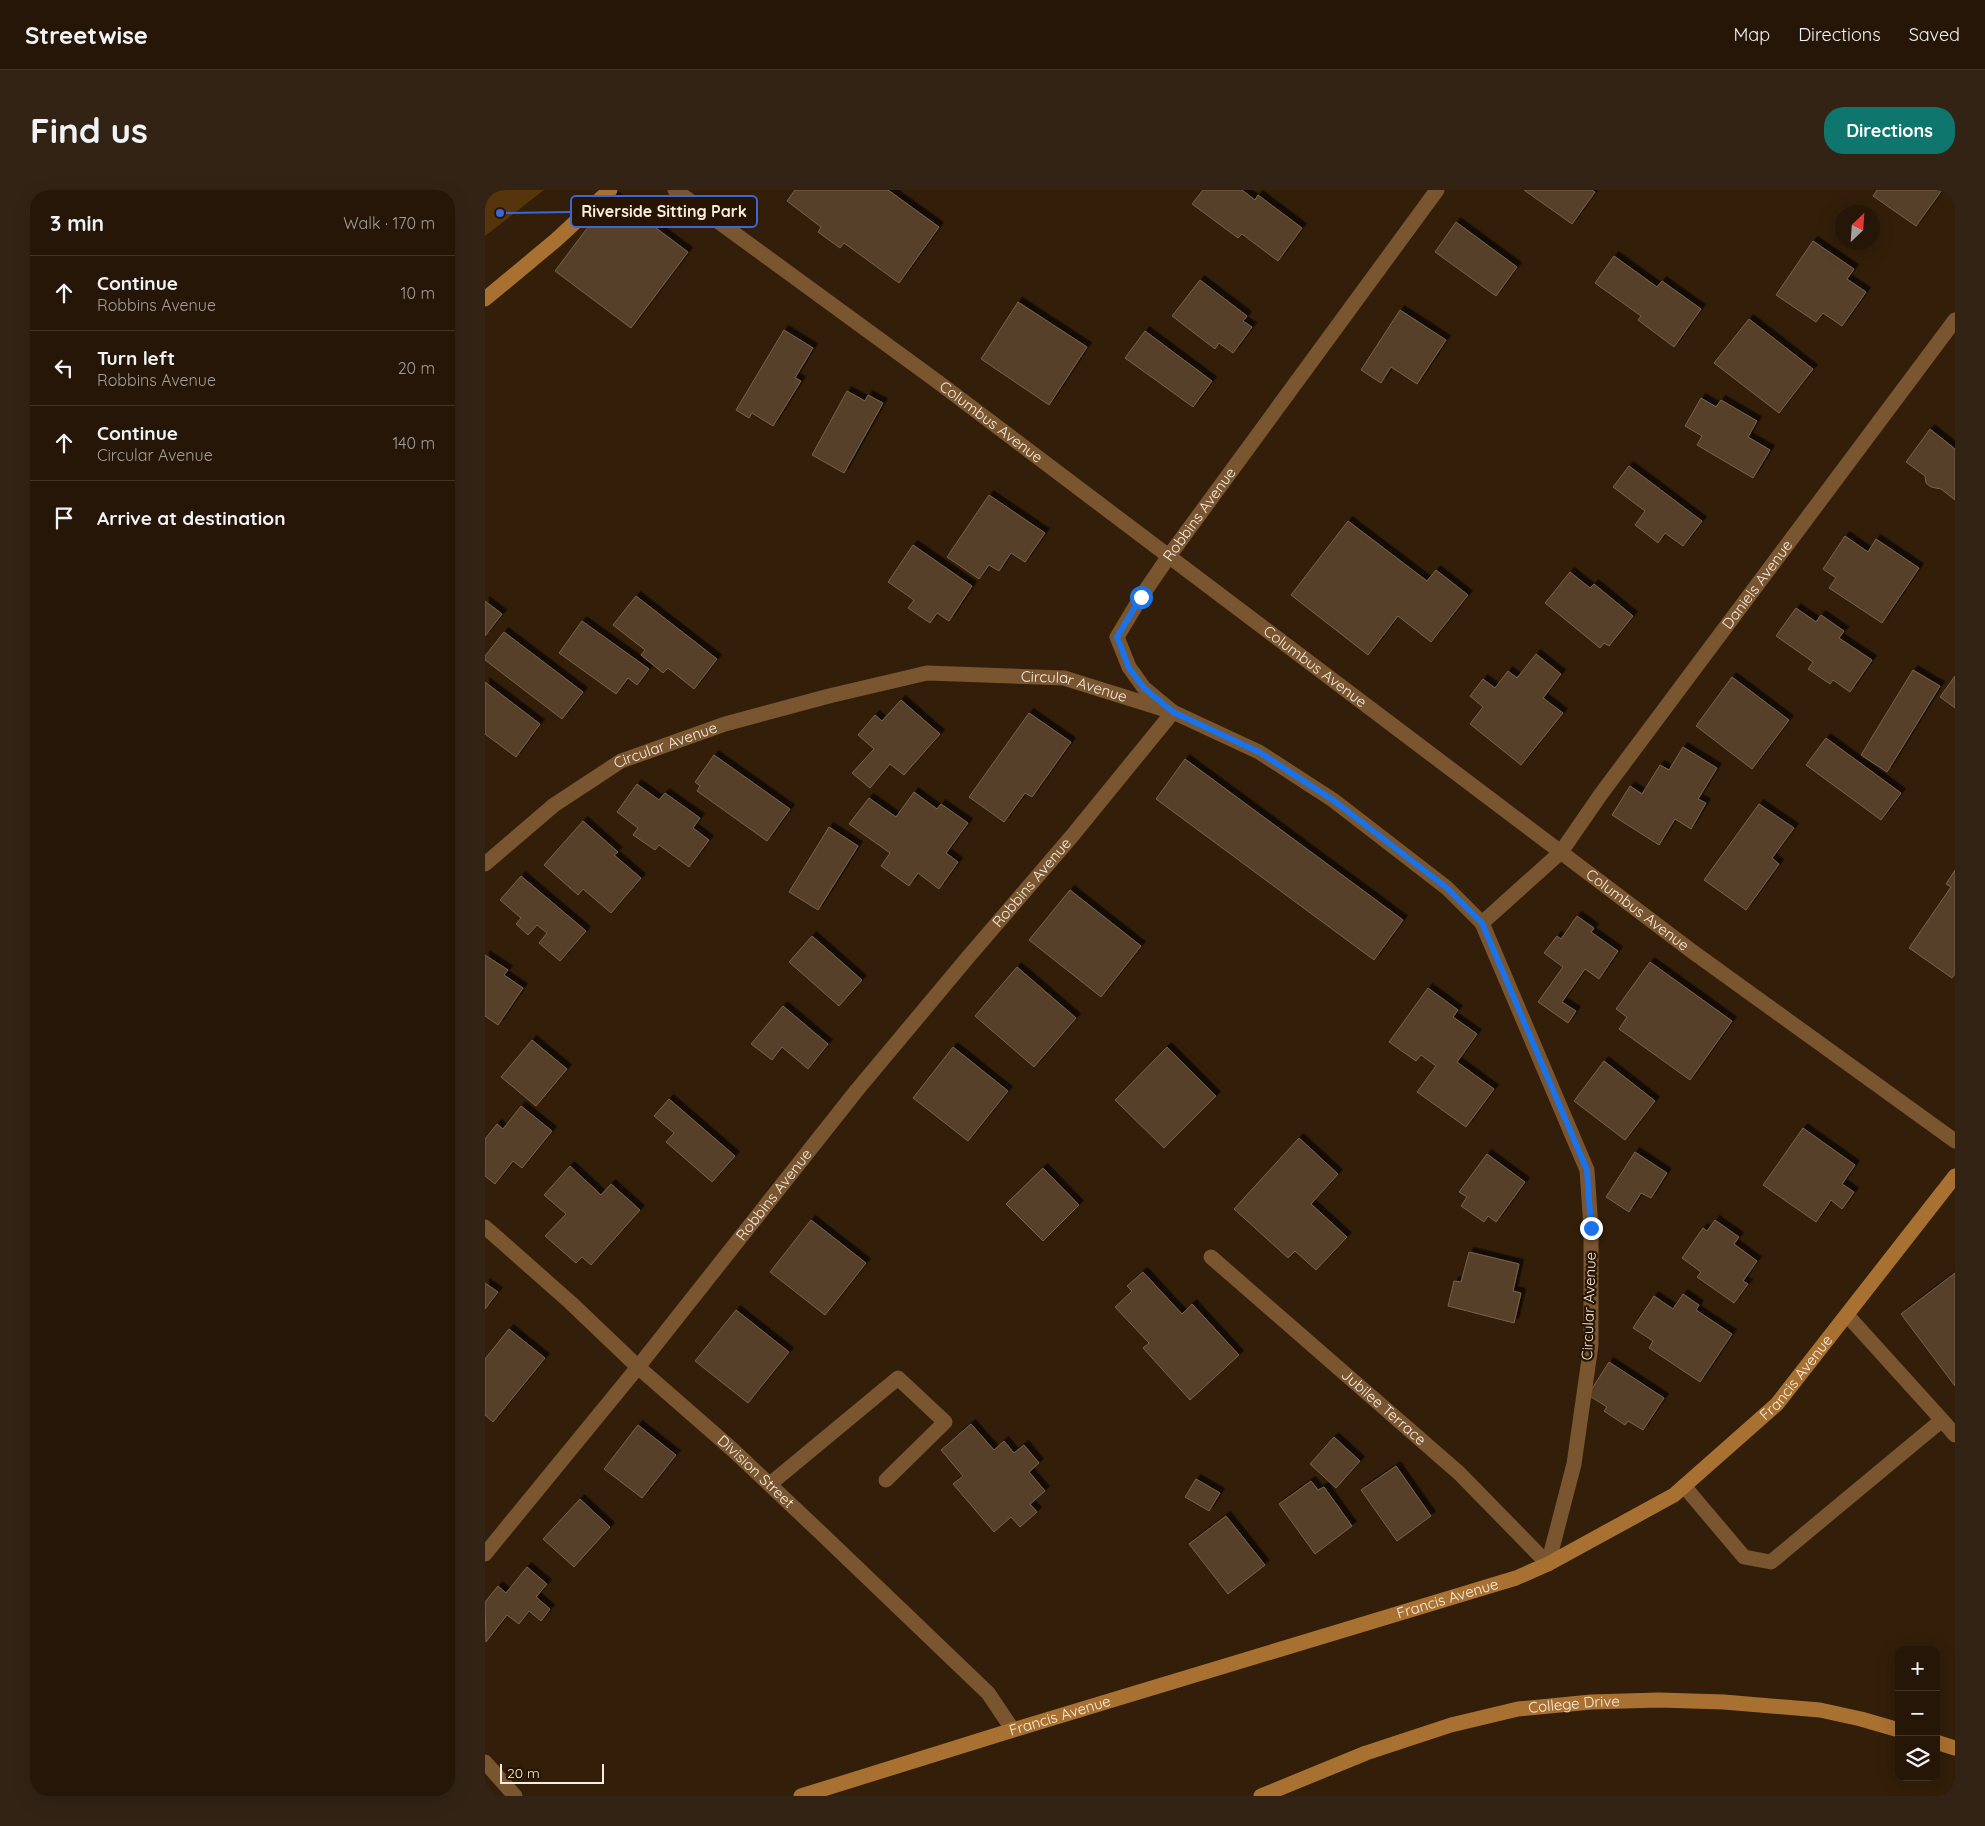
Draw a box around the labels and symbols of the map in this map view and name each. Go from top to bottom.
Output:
callout: Riverside Sitting Park [571,196,757,227]
text: Riverside Sitting Park [581,201,747,221]
north arrow [1835,205,1880,250]
street label: Columbus Avenue [936,376,1047,467]
street label: Robbins Avenue [1158,464,1240,565]
street label: Daniels Avenue [1718,536,1796,633]
route start [1130,586,1153,609]
street label: Columbus Avenue [1260,621,1371,711]
street label: Circular Avenue [1021,666,1130,706]
street label: Circular Avenue [609,718,720,772]
street label: Robbins Avenue [988,834,1075,931]
street label: Columbus Avenue [1582,865,1693,955]
street label: Robbins Avenue [732,1145,816,1244]
route end [1580,1217,1603,1240]
street label: Circular Avenue [1577,1251,1600,1361]
street label: Francis Avenue [1755,1331,1836,1424]
street label: Jubilee Terrace [1338,1365,1430,1449]
street label: Division Street [714,1431,798,1512]
street label: Francis Avenue [1394,1574,1501,1623]
street label: Francis Avenue [1007,1691,1113,1740]
street label: College Drive [1527,1691,1620,1717]
scale bar [500,1761,604,1784]

